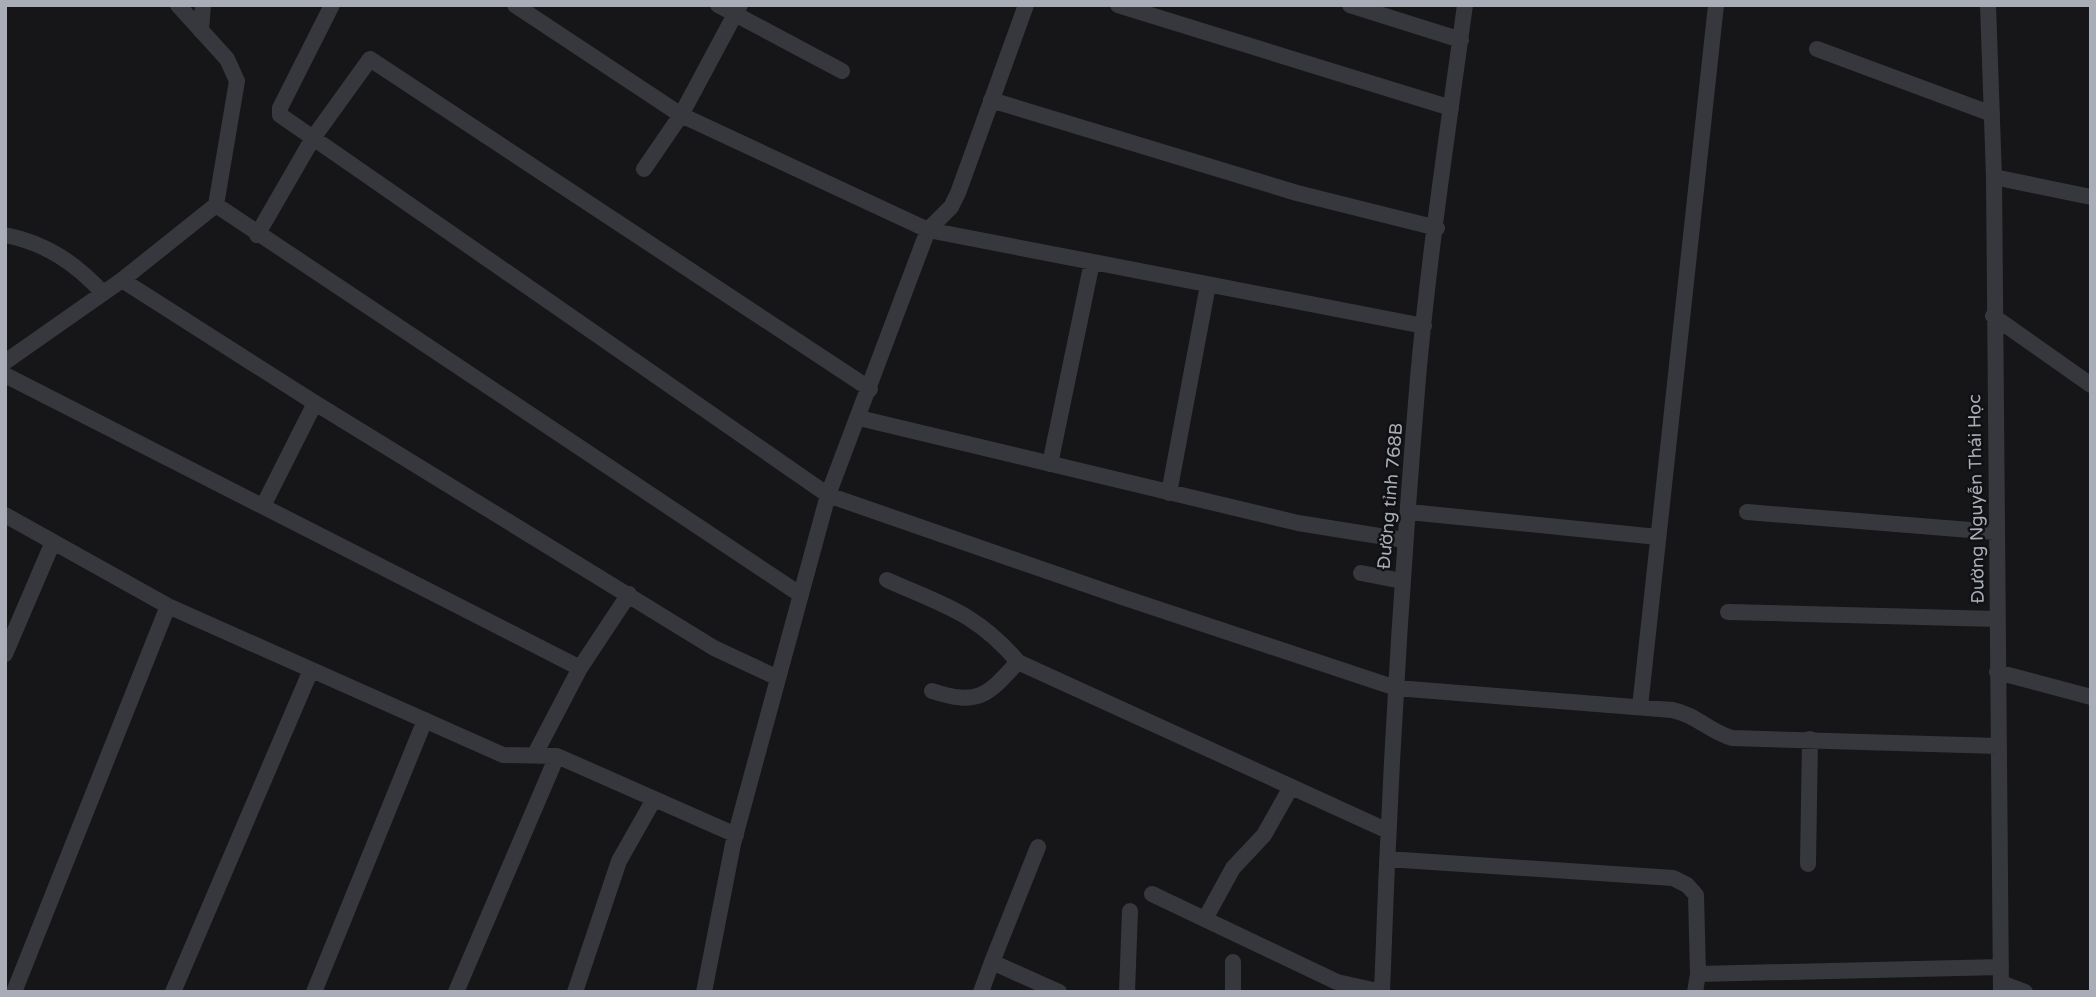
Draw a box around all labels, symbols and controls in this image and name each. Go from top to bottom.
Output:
street label: Đường Nguyễn Thái Học [1963,394,1989,604]
street label: Đường tỉnh 768B [1373,422,1407,570]

